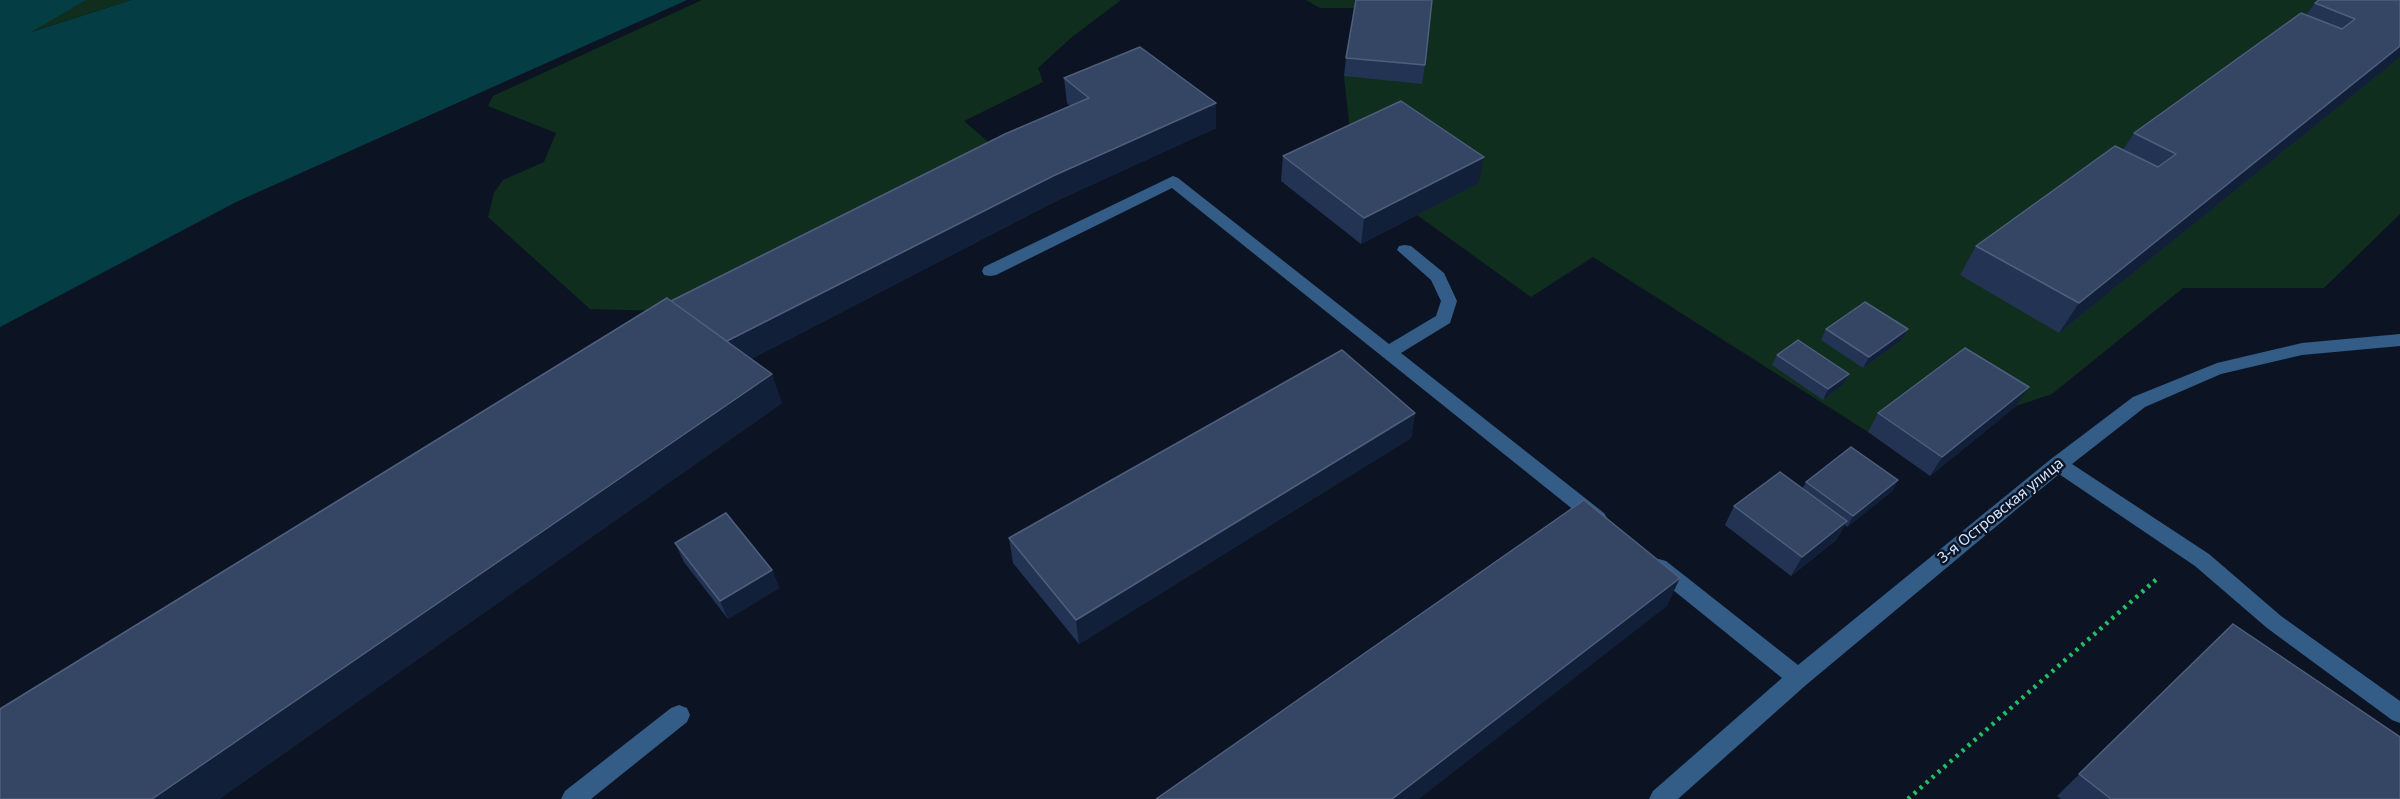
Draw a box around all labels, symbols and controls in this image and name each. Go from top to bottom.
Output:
street label: 3-я Островская улица [1934,455,2068,567]

